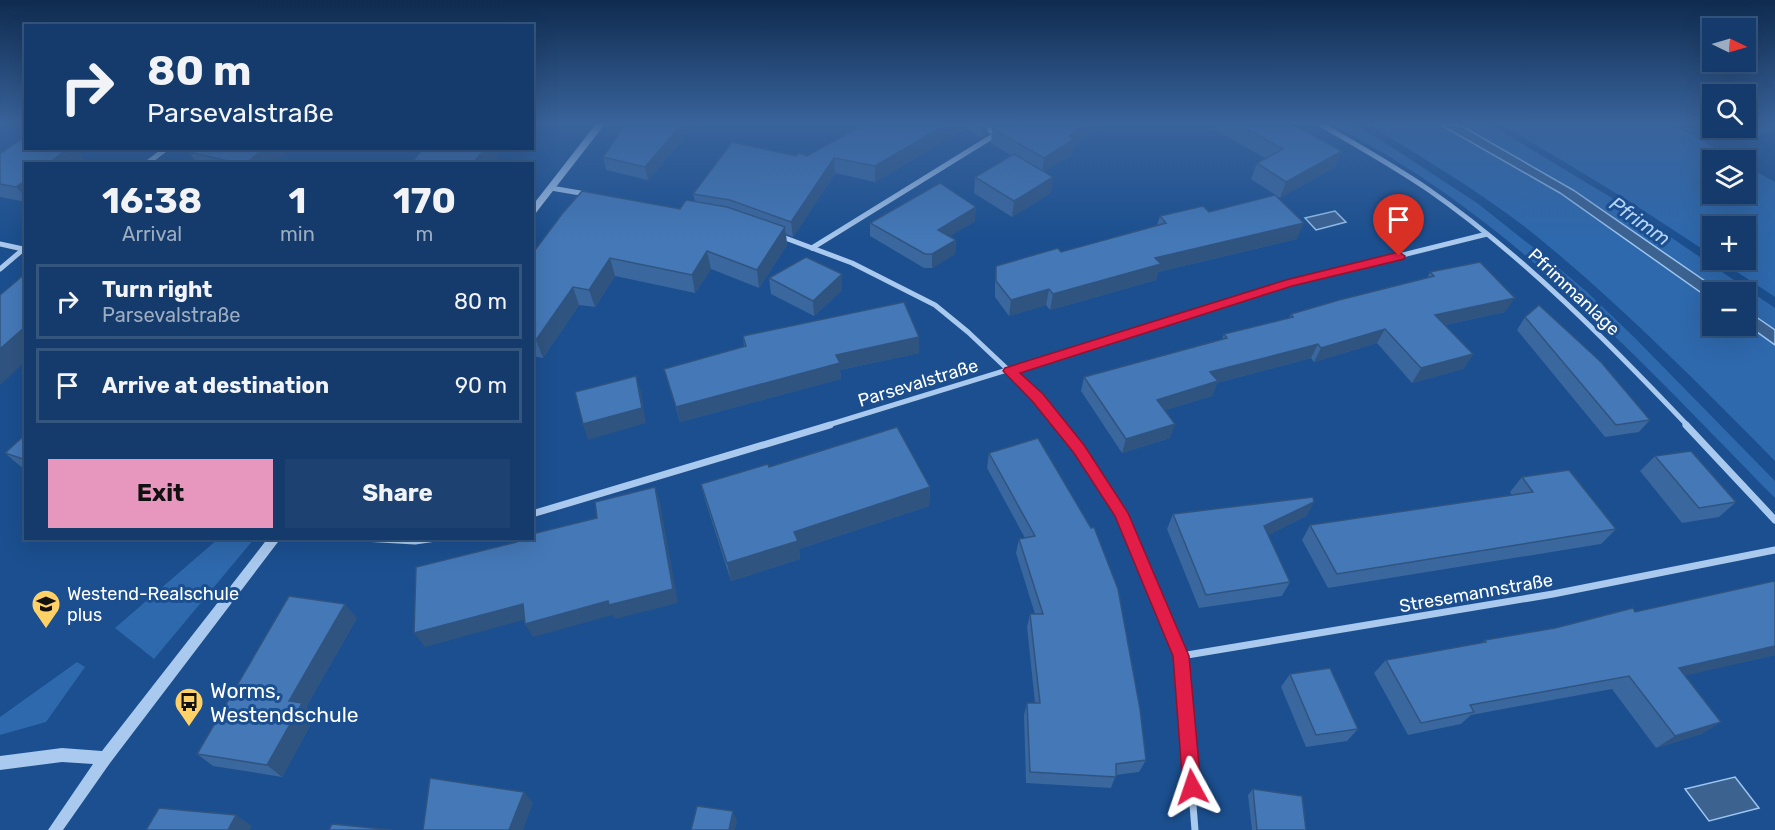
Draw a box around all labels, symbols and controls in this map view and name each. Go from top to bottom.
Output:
north arrow [1702,18,1756,72]
map controls [1702,18,1756,336]
text: 80 m [147,46,251,96]
icon: right [48,48,126,126]
button: search [1702,84,1756,138]
text: Parsevalstraße [147,97,334,129]
button: layers [1702,150,1756,204]
text: 16:38 [102,179,202,222]
text: 1 [288,179,306,222]
text: 170 [393,179,456,222]
water label: Pfrimm [1605,191,1675,251]
pin [1373,194,1424,256]
icon: arrive [1382,203,1415,236]
button: + [1702,216,1756,270]
text: Arrival [122,222,182,246]
text: min [280,222,315,246]
text: m [415,222,433,246]
street label: Pfrimmanlage [1523,244,1625,340]
text: Turn right [102,276,212,303]
button: − [1702,282,1756,336]
icon: right [51,285,84,318]
text: 80 m [454,288,507,315]
text: Parsevalstraße [102,303,240,327]
street label: Parsevalstraße [855,354,981,412]
icon: arrive [51,369,84,402]
text: Arrive at destination [102,372,329,399]
text: 90 m [455,372,507,399]
button: Exit [48,459,273,528]
button: Share [285,459,510,528]
street label: Stresemannstraße [1398,569,1554,617]
place label: Westend-Realschule plus [67,583,239,626]
school or university icon: Westend-Realschule plus [30,588,62,630]
place label: Worms, Westendschule [210,678,359,727]
bus stop icon: Worms, Westendschule [173,686,205,728]
position arrow [1160,755,1224,819]

